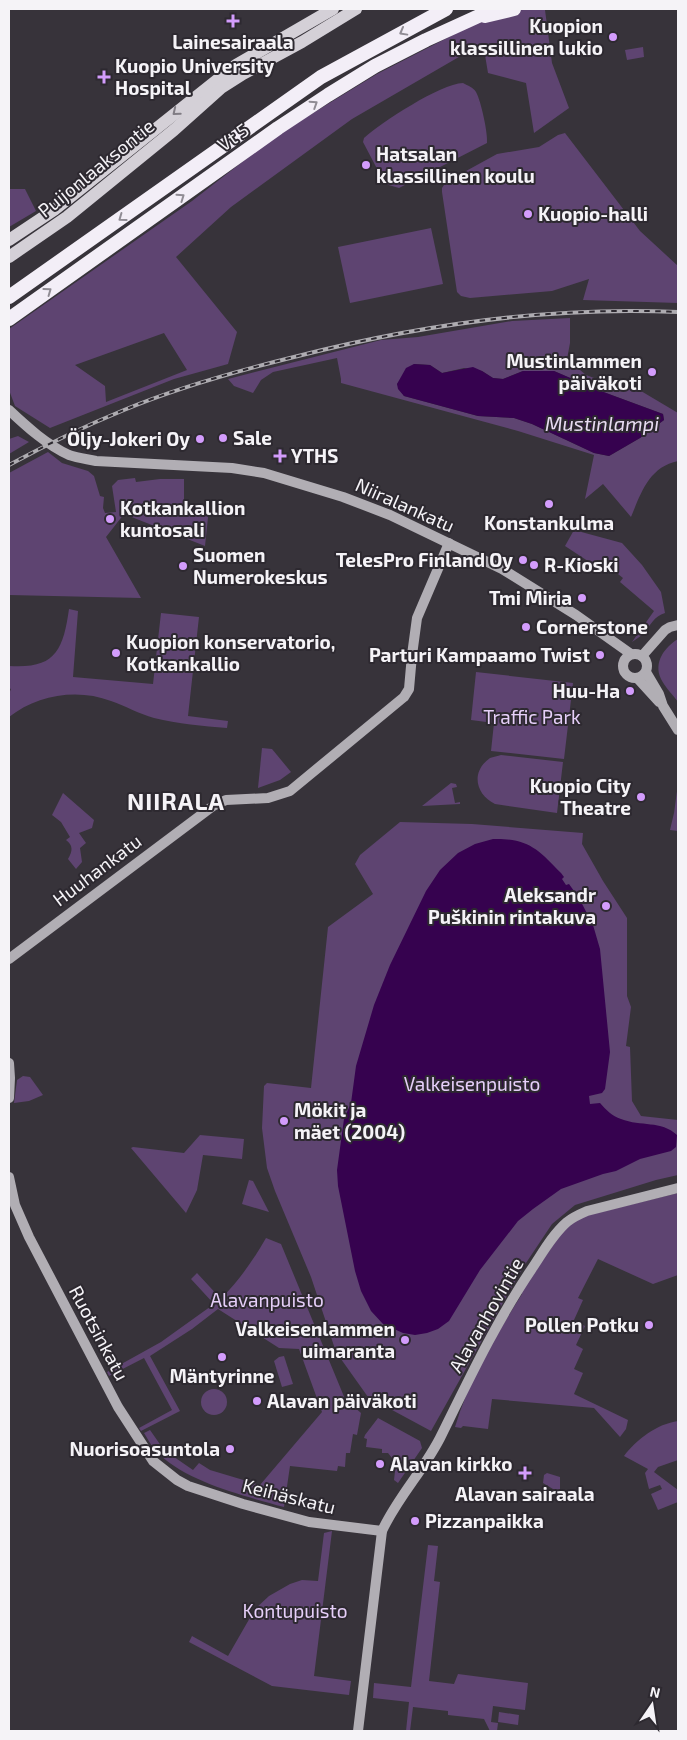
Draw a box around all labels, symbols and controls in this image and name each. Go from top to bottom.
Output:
marker: Lainesairaala [226,14,240,28]
place label: Kuopion klassillinen lukio [450,14,603,59]
one-way arrow [399,26,408,36]
place label: Lainesairaala [172,30,294,53]
marker: Kuopion klassillinen lukio [607,31,619,43]
place label: Kuopio University Hospital [115,54,275,99]
marker: Kuopio University Hospital [97,70,111,84]
one-way arrow [309,101,318,110]
one-way arrow [172,107,181,116]
street label: Puijonlaaksontie [33,114,159,222]
street label: Vt 5 [213,118,253,156]
place label: Hatsalan klassillinen koulu [376,142,535,187]
marker: Hatsalan klassillinen koulu [360,159,372,171]
one-way arrow [175,194,185,203]
place label: Kuopio-halli [538,202,648,225]
marker: Kuopio-halli [522,208,534,220]
one-way arrow [118,212,128,221]
one-way arrow [42,288,52,297]
place label: Mustinlammen päiväkoti [506,349,642,394]
marker: Mustinlammen päiväkoti [646,366,658,378]
water label: Mustinlampi [545,411,659,435]
place label: Sale [233,426,272,449]
place label: Öljy-Jokeri Oy [67,427,190,451]
marker: Sale [217,432,229,444]
marker: Öljy-Jokeri Oy [194,433,206,445]
place label: YTHS [291,444,338,467]
marker: YTHS [273,449,287,463]
street label: Niiralankatu [352,472,458,537]
place label: Kotkankallion kuntosali [120,496,245,541]
marker: Konstankulma [543,498,555,510]
place label: Konstankulma [484,511,614,534]
marker: Kotkankallion kuntosali [104,513,116,525]
place label: Suomen Numerokeskus [193,543,328,588]
place label: TelesPro Finland Oy [336,548,513,572]
place label: R-Kioski [544,553,619,576]
marker: TelesPro Finland Oy [517,554,529,566]
marker: R-Kioski [528,559,540,571]
marker: Suomen Numerokeskus [177,560,189,572]
place label: Tmi Miria [489,586,572,609]
marker: Tmi Miria [576,592,588,604]
place label: Cornerstone [536,615,648,638]
marker: Cornerstone [520,621,532,633]
place label: Kuopion konservatorio, Kotkankallio [126,630,335,675]
place label: Parturi Kampaamo Twist [369,643,590,666]
marker: Kuopion konservatorio, Kotkankallio [110,647,122,659]
marker: Parturi Kampaamo Twist [594,649,606,661]
place label: Huu-Ha [553,679,620,702]
marker: Huu-Ha [624,685,636,697]
park label: Traffic Park [483,705,581,728]
place label: Kuopio City Theatre [530,774,631,819]
district label: NIIRALA [127,786,225,815]
marker: Kuopio City Theatre [635,791,647,803]
street label: Huuhankatu [48,829,146,910]
place label: Aleksandr Puškinin rintakuva [428,883,596,928]
marker: Aleksandr Puškinin rintakuva [600,900,612,912]
park label: Valkeisenpuisto [404,1072,540,1095]
place label: Mökit ja mäet (2004) [294,1098,405,1143]
marker: Mökit ja mäet (2004) [278,1115,290,1127]
street label: Alavanhovintie [443,1253,528,1376]
street label: Ruotsinkatu [65,1281,134,1384]
park label: Alavanpuisto [210,1288,324,1311]
place label: Pollen Potku [525,1313,639,1336]
place label: Valkeisenlammen uimaranta [235,1317,395,1362]
marker: Pollen Potku [643,1319,655,1331]
marker: Valkeisenlammen uimaranta [399,1334,411,1346]
marker: Mäntyrinne [216,1351,228,1363]
place label: Mäntyrinne [169,1364,275,1388]
place label: Alavan päiväkoti [267,1389,417,1412]
marker: Alavan päiväkoti [251,1395,263,1407]
place label: Nuorisoasuntola [69,1437,220,1460]
marker: Nuorisoasuntola [224,1443,236,1455]
place label: Alavan kirkko [390,1452,512,1475]
marker: Alavan kirkko [374,1458,386,1470]
marker: Alavan sairaala [518,1466,532,1480]
street label: Keihäskatu [240,1473,338,1518]
place label: Alavan sairaala [455,1482,595,1505]
place label: Pizzanpaikka [425,1509,544,1532]
marker: Pizzanpaikka [409,1515,421,1527]
park label: Kontupuisto [242,1599,348,1622]
north arrow [627,1680,677,1730]
text: N [648,1682,662,1701]

